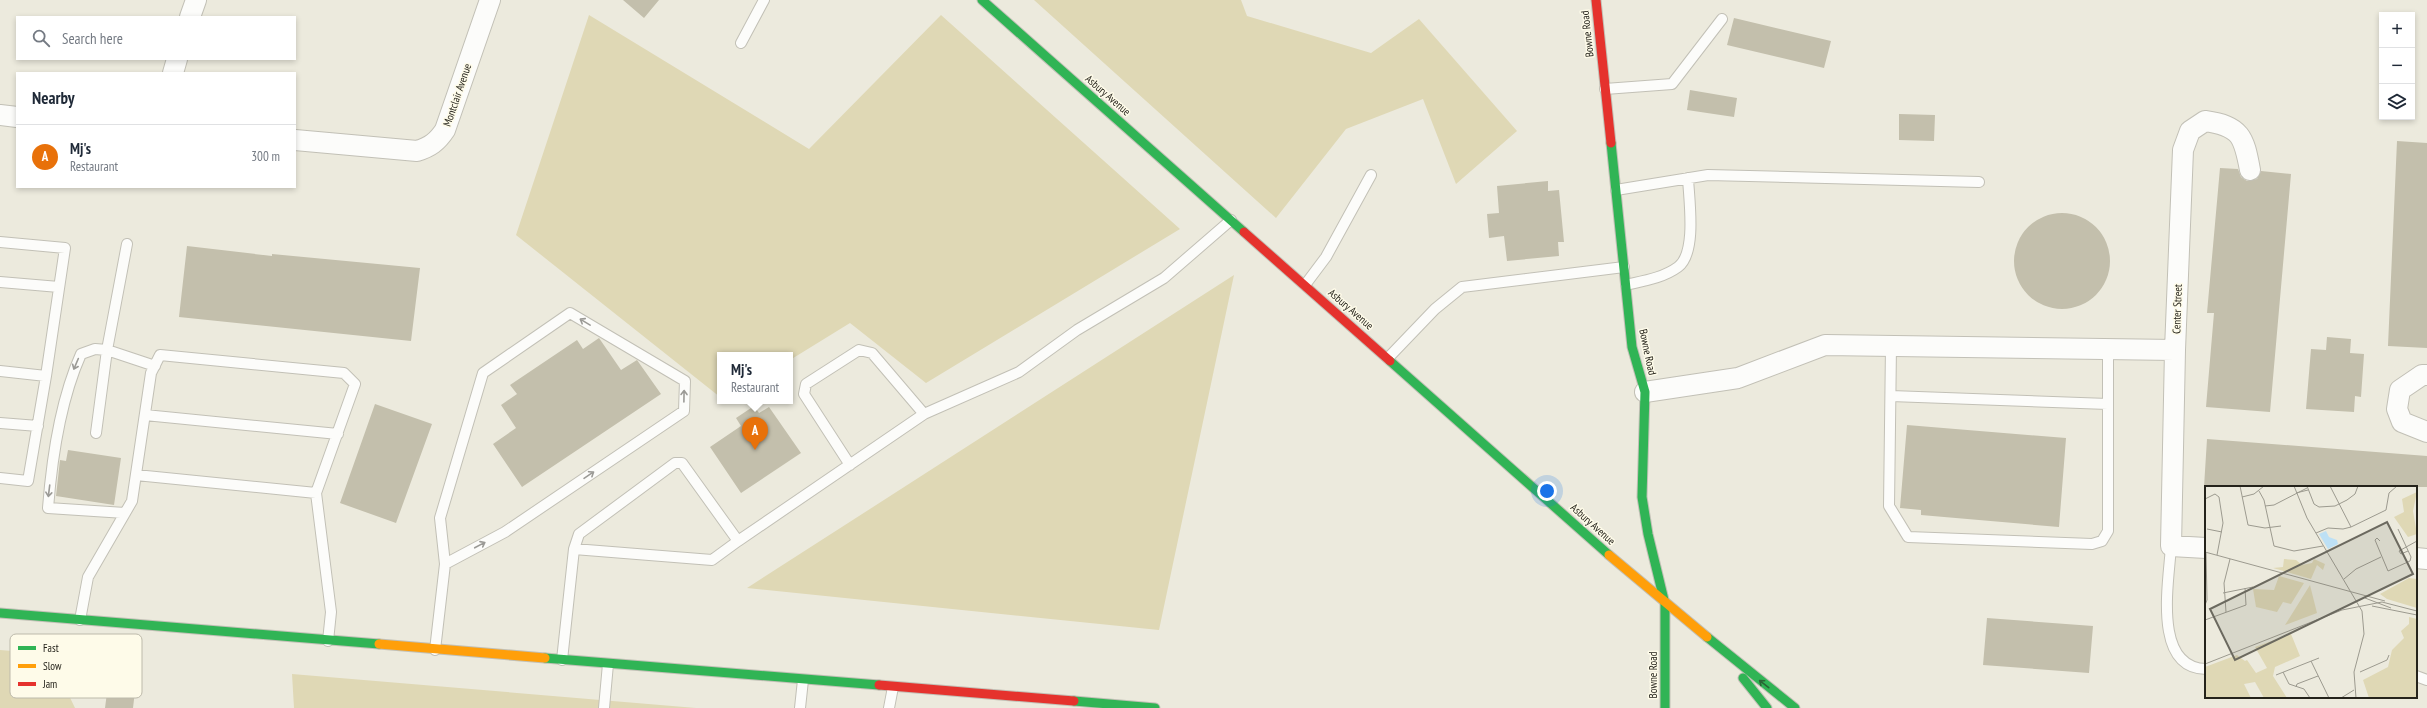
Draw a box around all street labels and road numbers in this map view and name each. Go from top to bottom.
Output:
street label: Bowne Road [1578,10,1596,58]
street label: Montclair Avenue [440,61,474,128]
street label: Asbury Avenue [1083,72,1134,119]
street label: Center Street [2169,284,2185,334]
street label: Asbury Avenue [1326,286,1377,333]
street label: Bowne Road [1636,328,1660,377]
street label: Asbury Avenue [1568,500,1619,548]
street label: Bowne Road [1646,651,1660,698]

